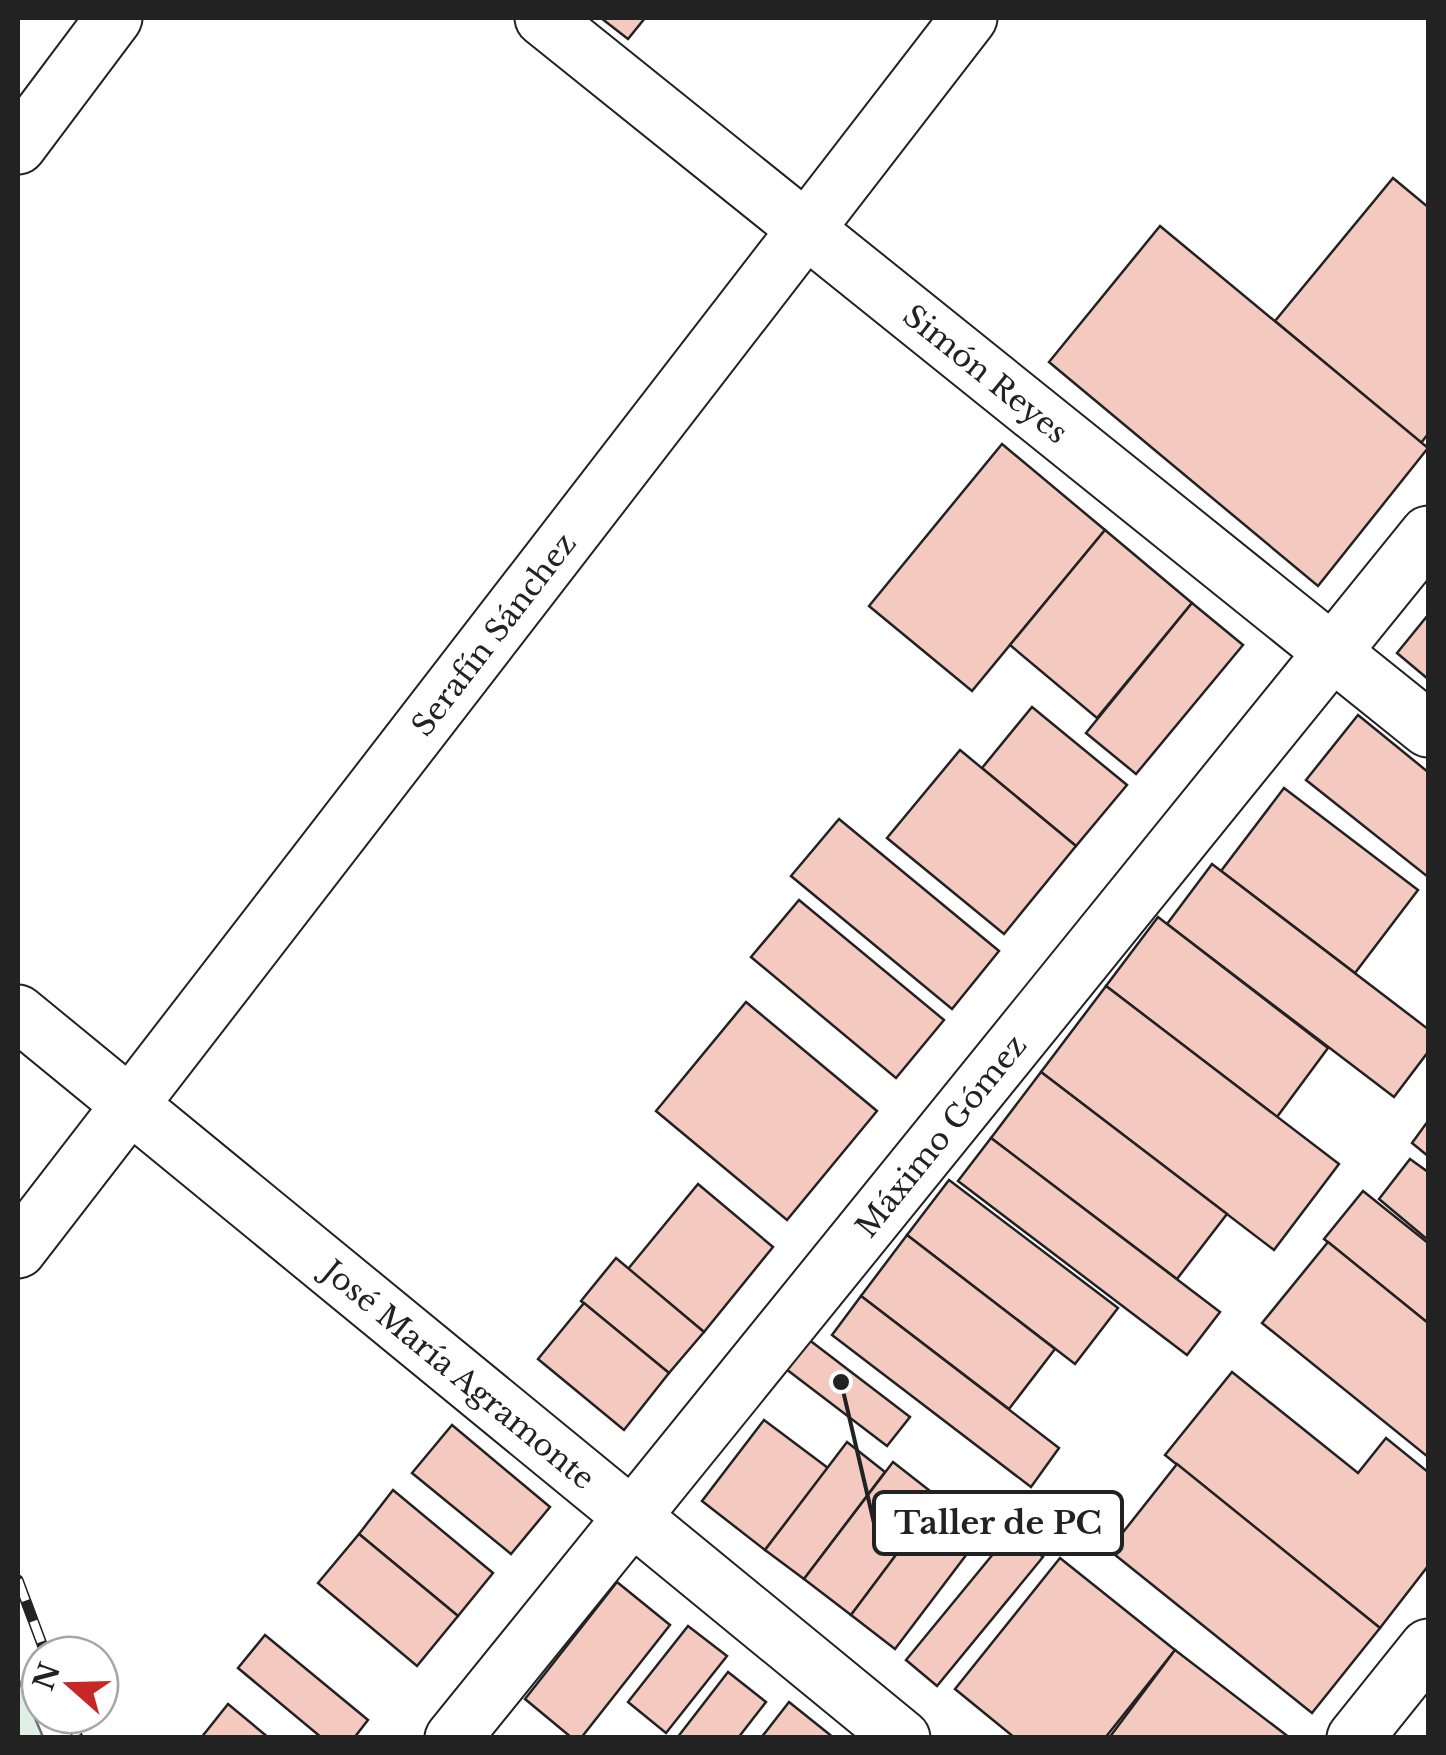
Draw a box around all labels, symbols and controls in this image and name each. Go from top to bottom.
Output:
street label: Simón Reyes [896,297,1075,451]
street label: Serafín Sánchez [403,525,583,743]
street label: Máximo Gómez [848,1027,1034,1245]
street label: José María Agramonte [312,1250,602,1497]
callout: Taller de PC [874,1492,1122,1554]
text: Taller de PC [894,1503,1102,1543]
north arrow [20,1635,120,1735]
text: N [26,1658,68,1695]

